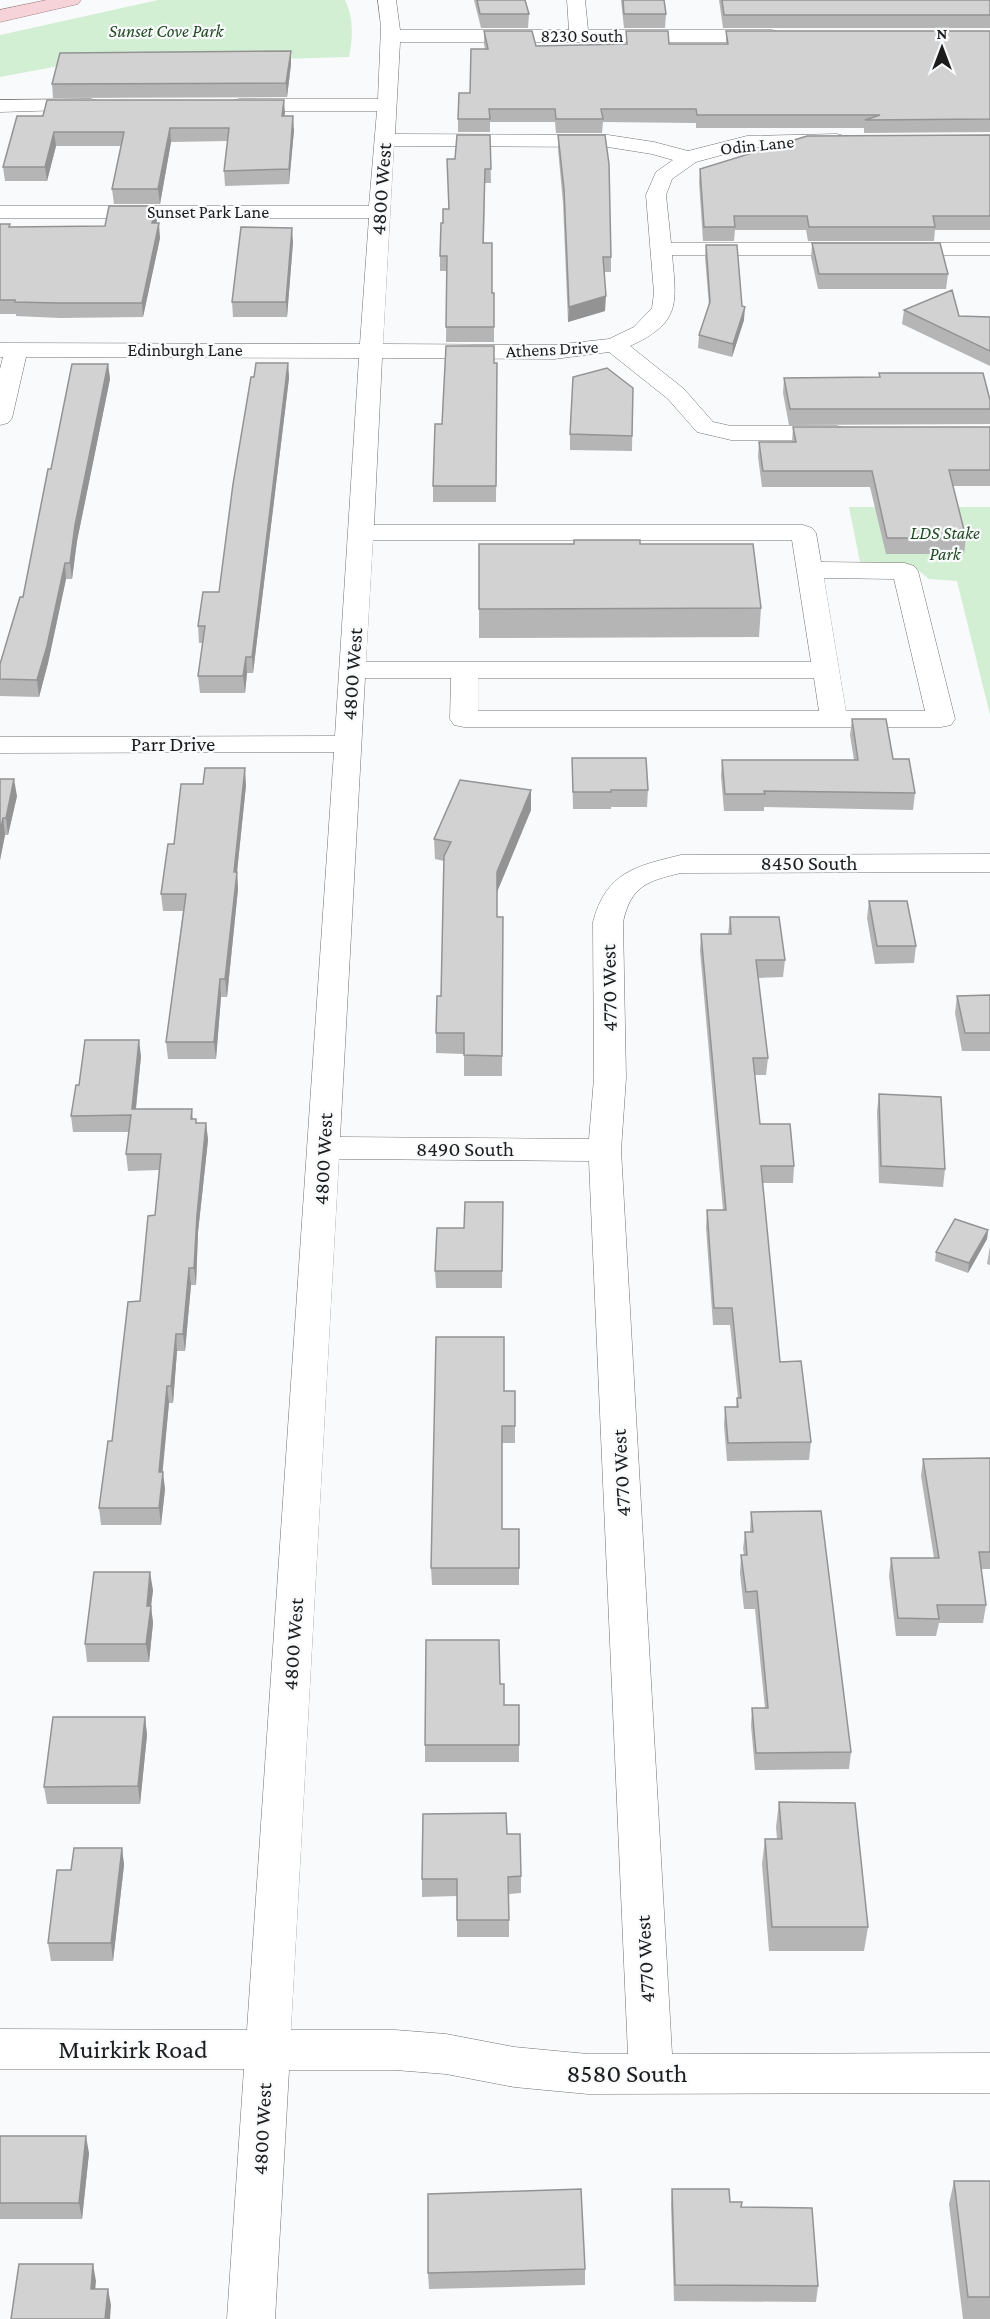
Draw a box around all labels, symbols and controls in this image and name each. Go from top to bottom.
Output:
north arrow [912,18,972,78]
park label: Sunset Cove Park [109,21,224,41]
text: N [937,25,948,42]
street label: 8230 South [541,26,624,46]
street label: Odin Lane [719,131,795,159]
street label: 4800 West [366,141,396,236]
street label: Sunset Park Lane [147,202,269,222]
street label: Athens Drive [505,337,599,361]
street label: Edinburgh Lane [127,340,243,360]
park label: LDS Stake Park [910,523,980,564]
street label: 4800 West [337,626,367,721]
street label: Parr Drive [131,732,215,756]
street label: 8450 South [760,851,858,875]
street label: 4770 West [596,943,622,1032]
street label: 4800 West [309,1111,337,1206]
street label: 8490 South [416,1137,514,1161]
street label: 4770 West [607,1427,635,1518]
street label: 4800 West [278,1596,308,1691]
street label: 4770 West [631,1913,659,2004]
street label: Muirkirk Road [58,2035,208,2064]
street label: 8580 South [567,2059,687,2088]
street label: 4800 West [248,2081,276,2176]

